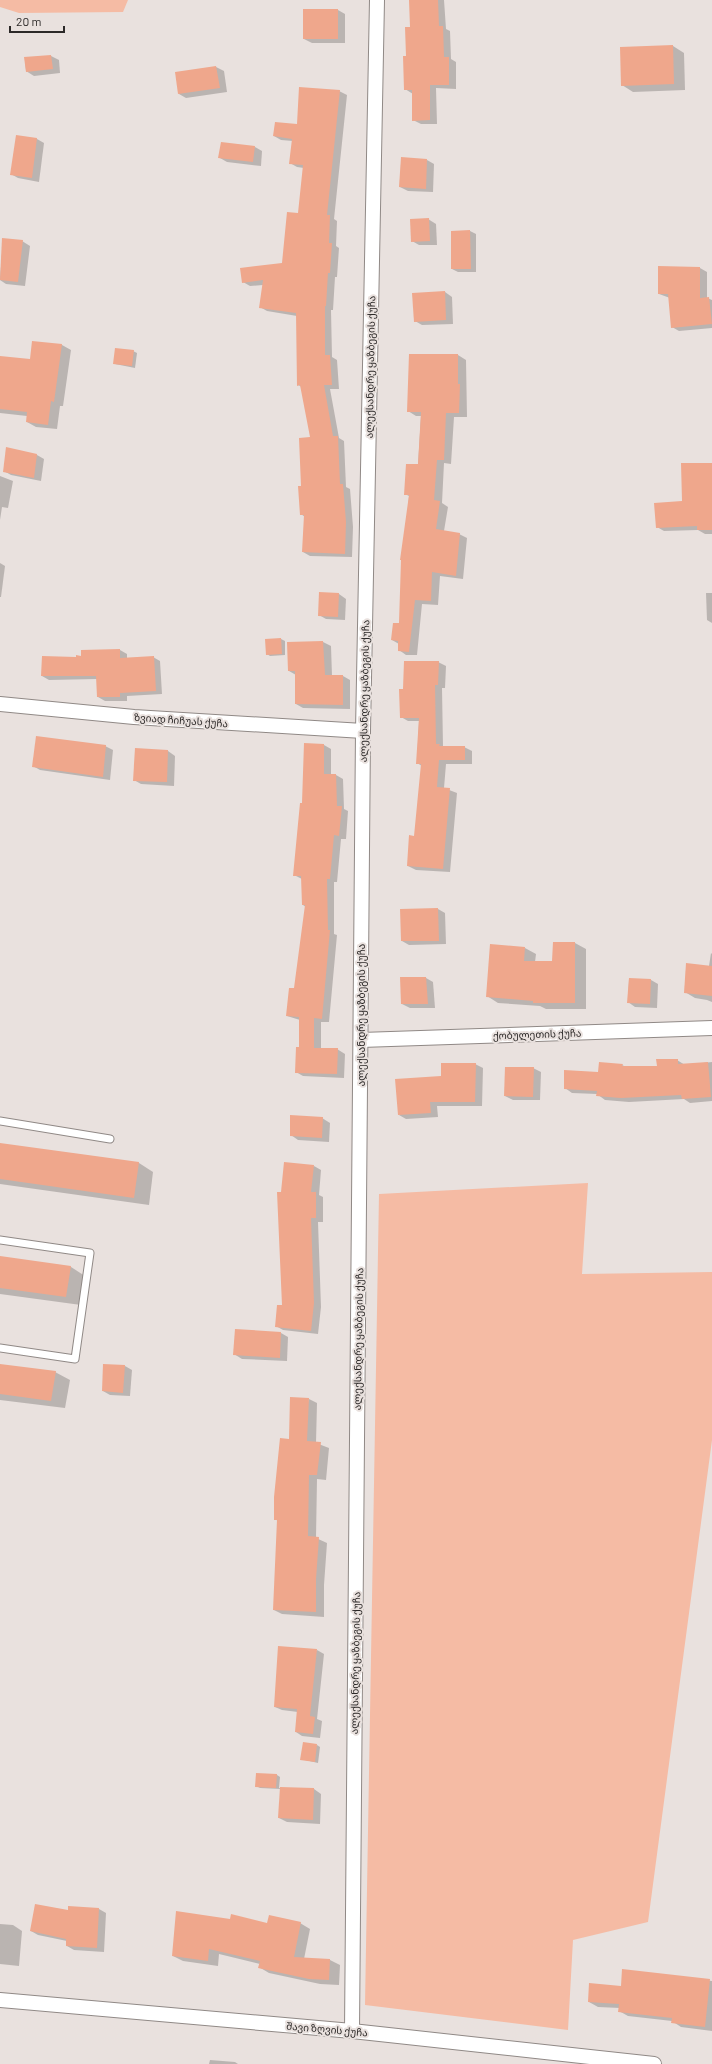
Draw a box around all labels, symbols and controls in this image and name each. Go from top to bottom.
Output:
scale bar [10,8,64,34]
text: 20 m [16,14,42,28]
street label: ალექსანდრე ყაზბეგის ქუჩა [363,296,378,438]
street label: ალექსანდრე ყაზბეგის ქუჩა [357,620,372,762]
street label: ზვიად ჩიჩუას ქუჩა [133,711,228,730]
street label: ალექსანდრე ყაზბეგის ქუჩა [355,944,368,1086]
street label: ქობულეთის ქუჩა [493,1026,581,1043]
street label: ალექსანდრე ყაზბეგის ქუჩა [351,1268,366,1410]
street label: ალექსანდრე ყაზბეგის ქუჩა [348,1592,363,1734]
street label: შავი ზღვის ქუჩა [286,2019,368,2040]

